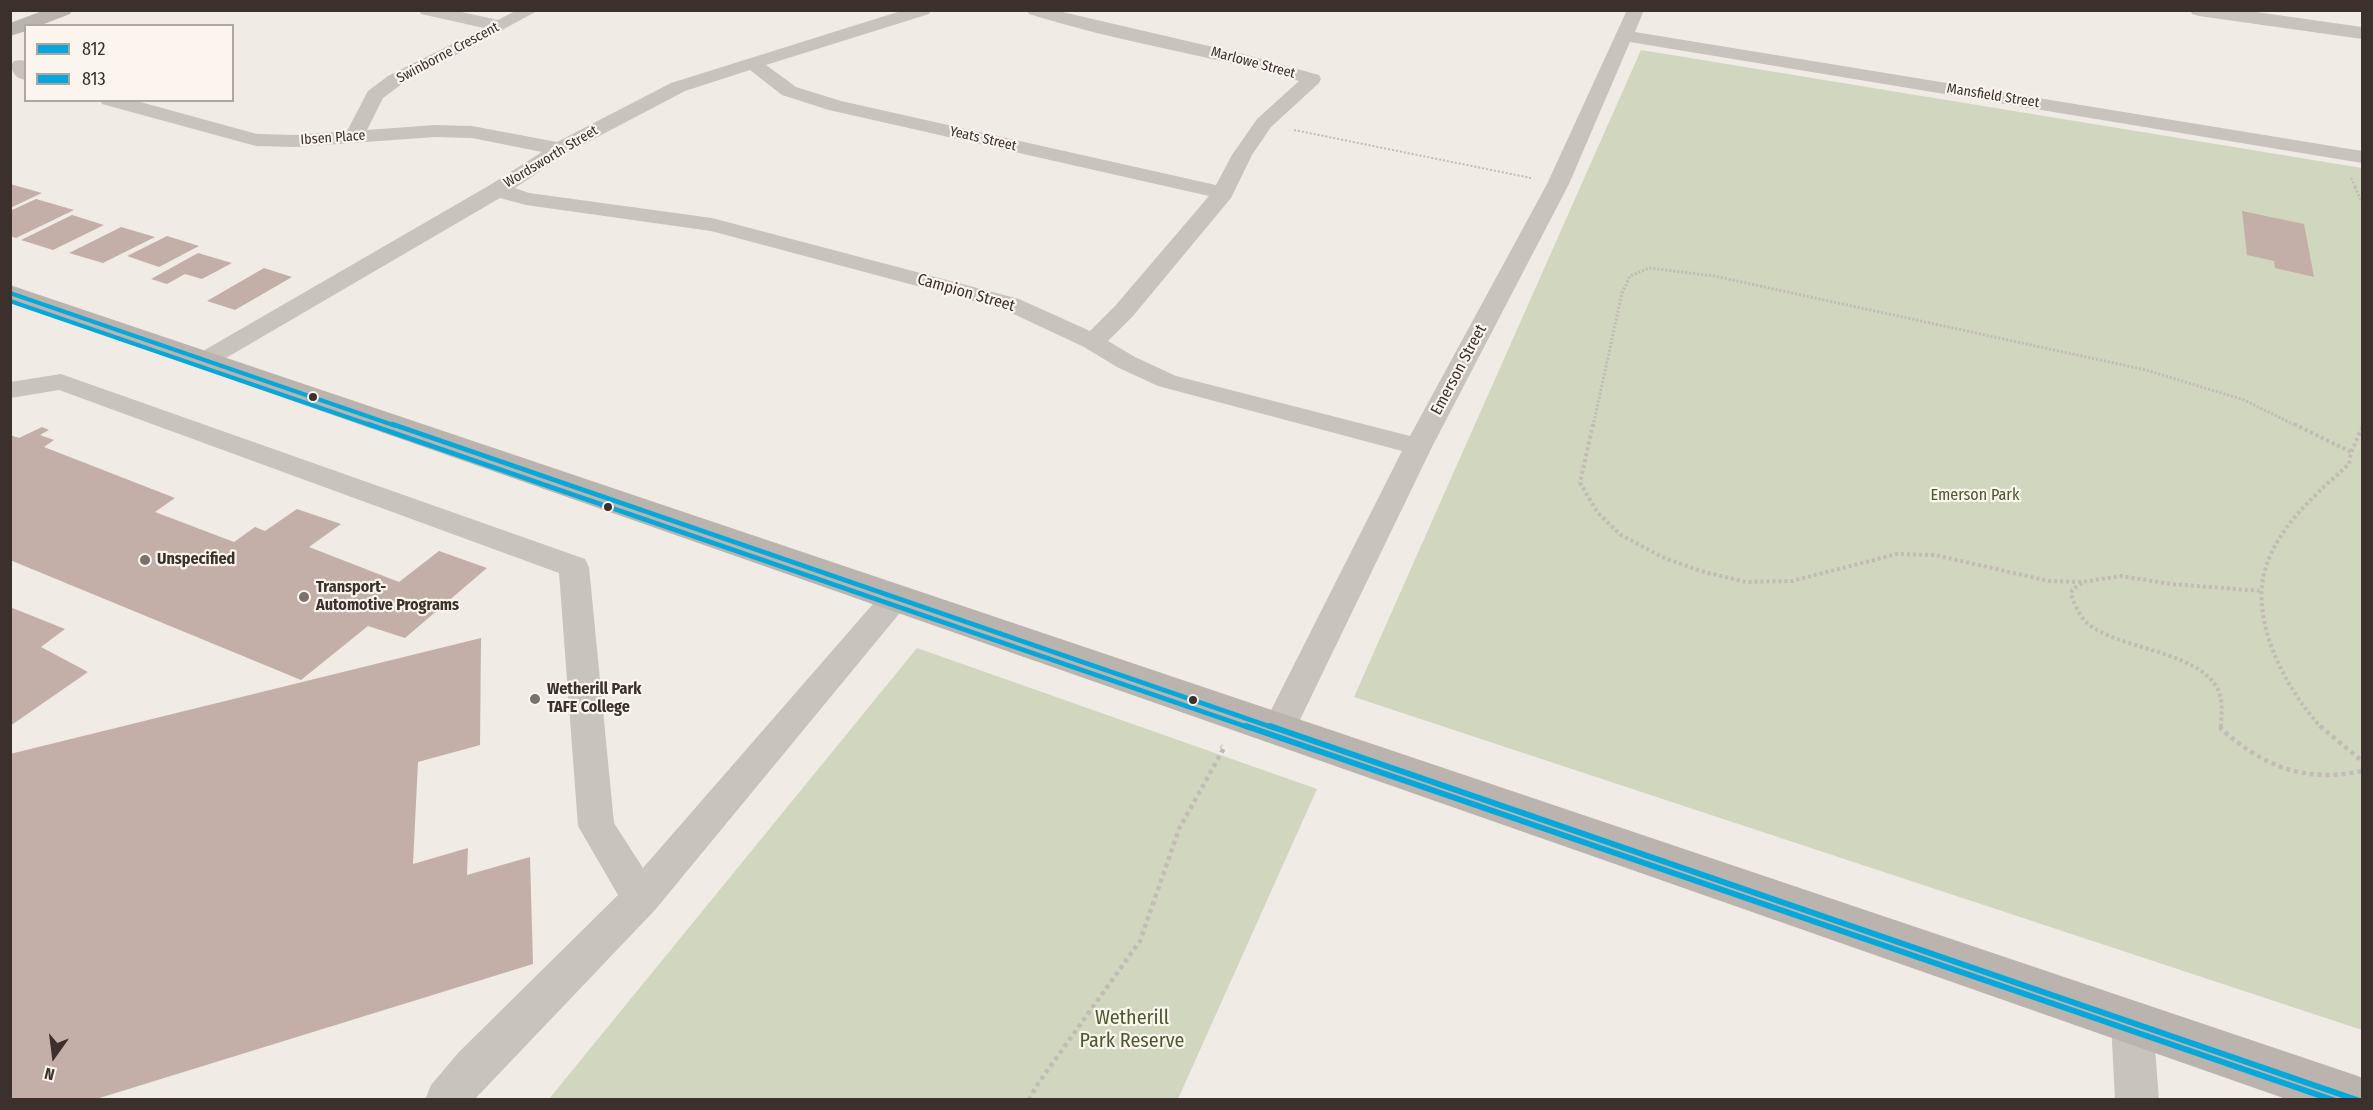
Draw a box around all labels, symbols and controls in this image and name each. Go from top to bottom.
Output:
street label: Swinborne Crescent [394,19,502,87]
legend [24,24,234,102]
text: 812 [82,38,106,60]
street label: Marlowe Street [1209,44,1297,82]
text: 813 [82,68,106,90]
street label: Mansfield Street [1946,80,2040,112]
street label: Wordsworth Street [501,122,601,192]
street label: Yeats Street [948,123,1018,155]
street label: Ibsen Place [300,127,366,149]
street label: Campion Street [915,270,1017,316]
street label: Emerson Street [1427,321,1491,419]
unlabelled marker [307,391,319,403]
park label: Emerson Park [1931,486,2019,506]
unlabelled marker [602,501,614,513]
place label: Unspecified [157,550,235,570]
marker: Unspecified [138,553,152,567]
place label: Transport- Automotive Programs [316,578,459,616]
marker: Transport- Automotive Programs [297,590,311,604]
place label: Wetherill Park TAFE College [547,680,641,718]
marker: Wetherill Park TAFE College [528,692,542,706]
unlabelled marker [1187,694,1199,706]
park label: Wetherill Park Reserve [1080,1006,1184,1053]
north arrow [24,1026,84,1086]
text: N [43,1064,56,1084]

